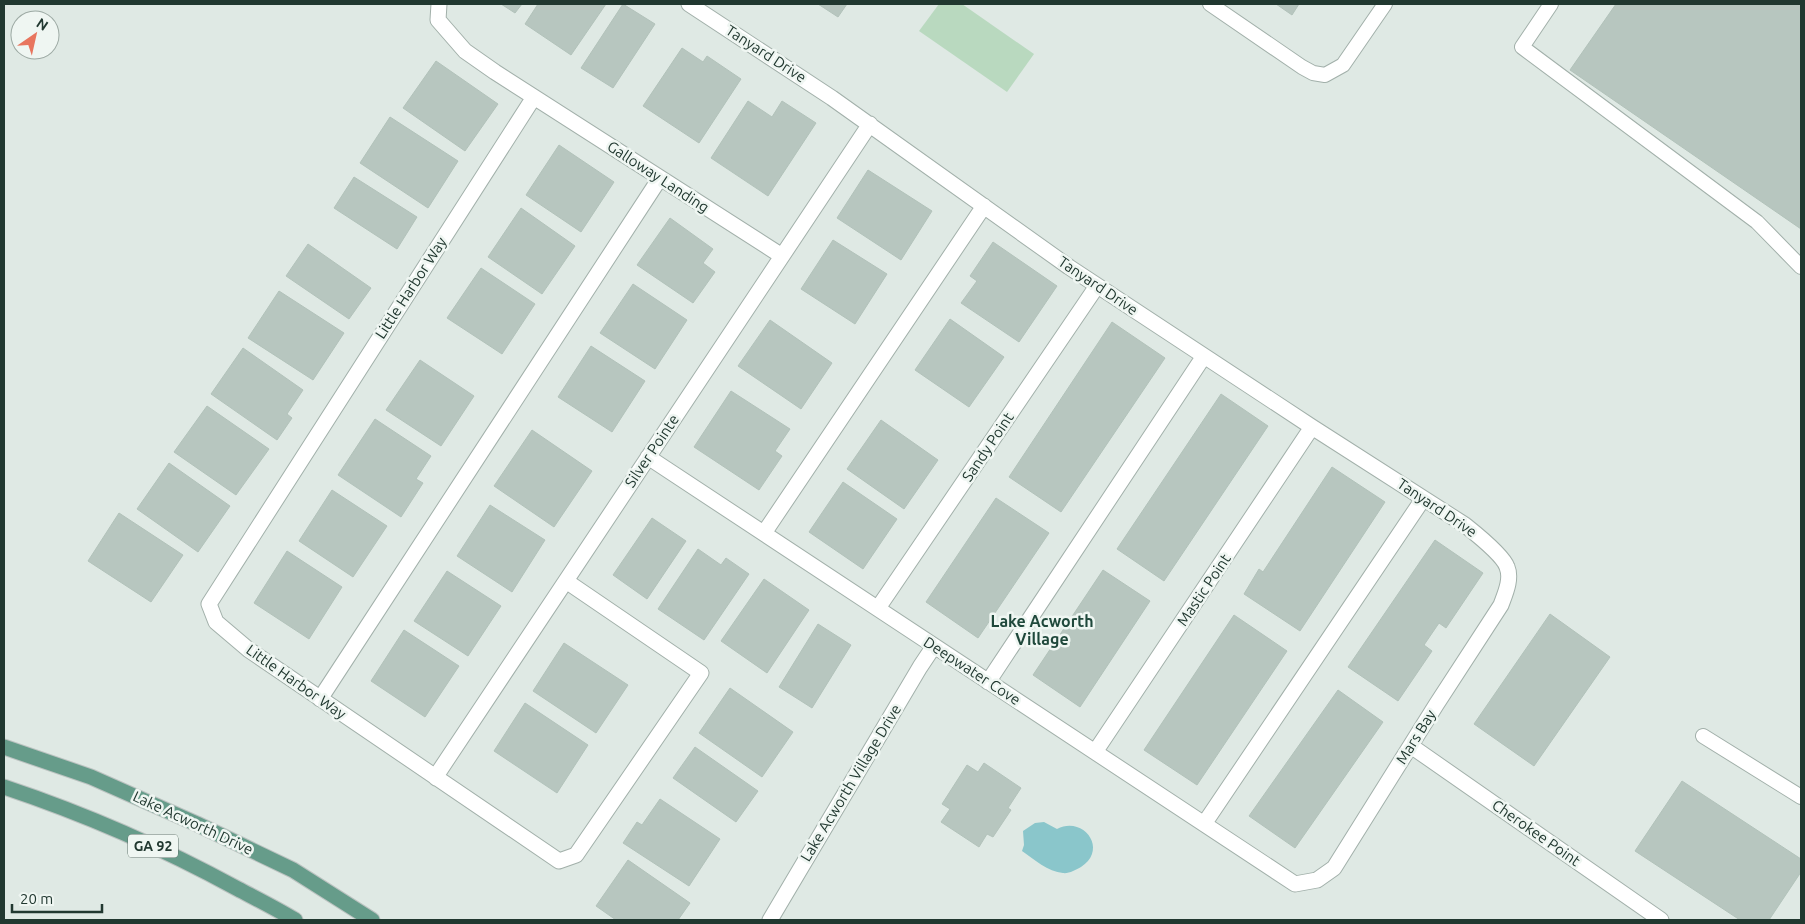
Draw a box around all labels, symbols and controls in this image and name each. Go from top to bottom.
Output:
north arrow [10,10,60,60]
text: N [33,15,51,34]
street label: Tanyard Drive [723,21,810,86]
street label: Galloway Landing [604,137,712,216]
street label: Little Harbor Way [371,234,450,342]
street label: Tanyard Drive [1055,253,1141,318]
street label: Sandy Point [958,409,1017,484]
street label: Silver Pointe [621,411,682,490]
street label: Tanyard Drive [1394,475,1480,540]
street label: Mastic Point [1173,551,1234,629]
district label: Lake Acworth Village [990,612,1094,648]
street label: Deepwater Cove [921,633,1024,708]
street label: Little Harbor Way [243,641,349,722]
street label: Lake Acworth Village Drive [797,701,904,864]
street label: Mars Bay [1392,706,1439,767]
street label: Lake Acworth Drive [130,787,256,858]
street label: Cherokee Point [1489,796,1584,869]
road number: GA 92 [128,834,178,858]
scale bar [12,882,102,914]
text: 20 m [20,890,53,907]

